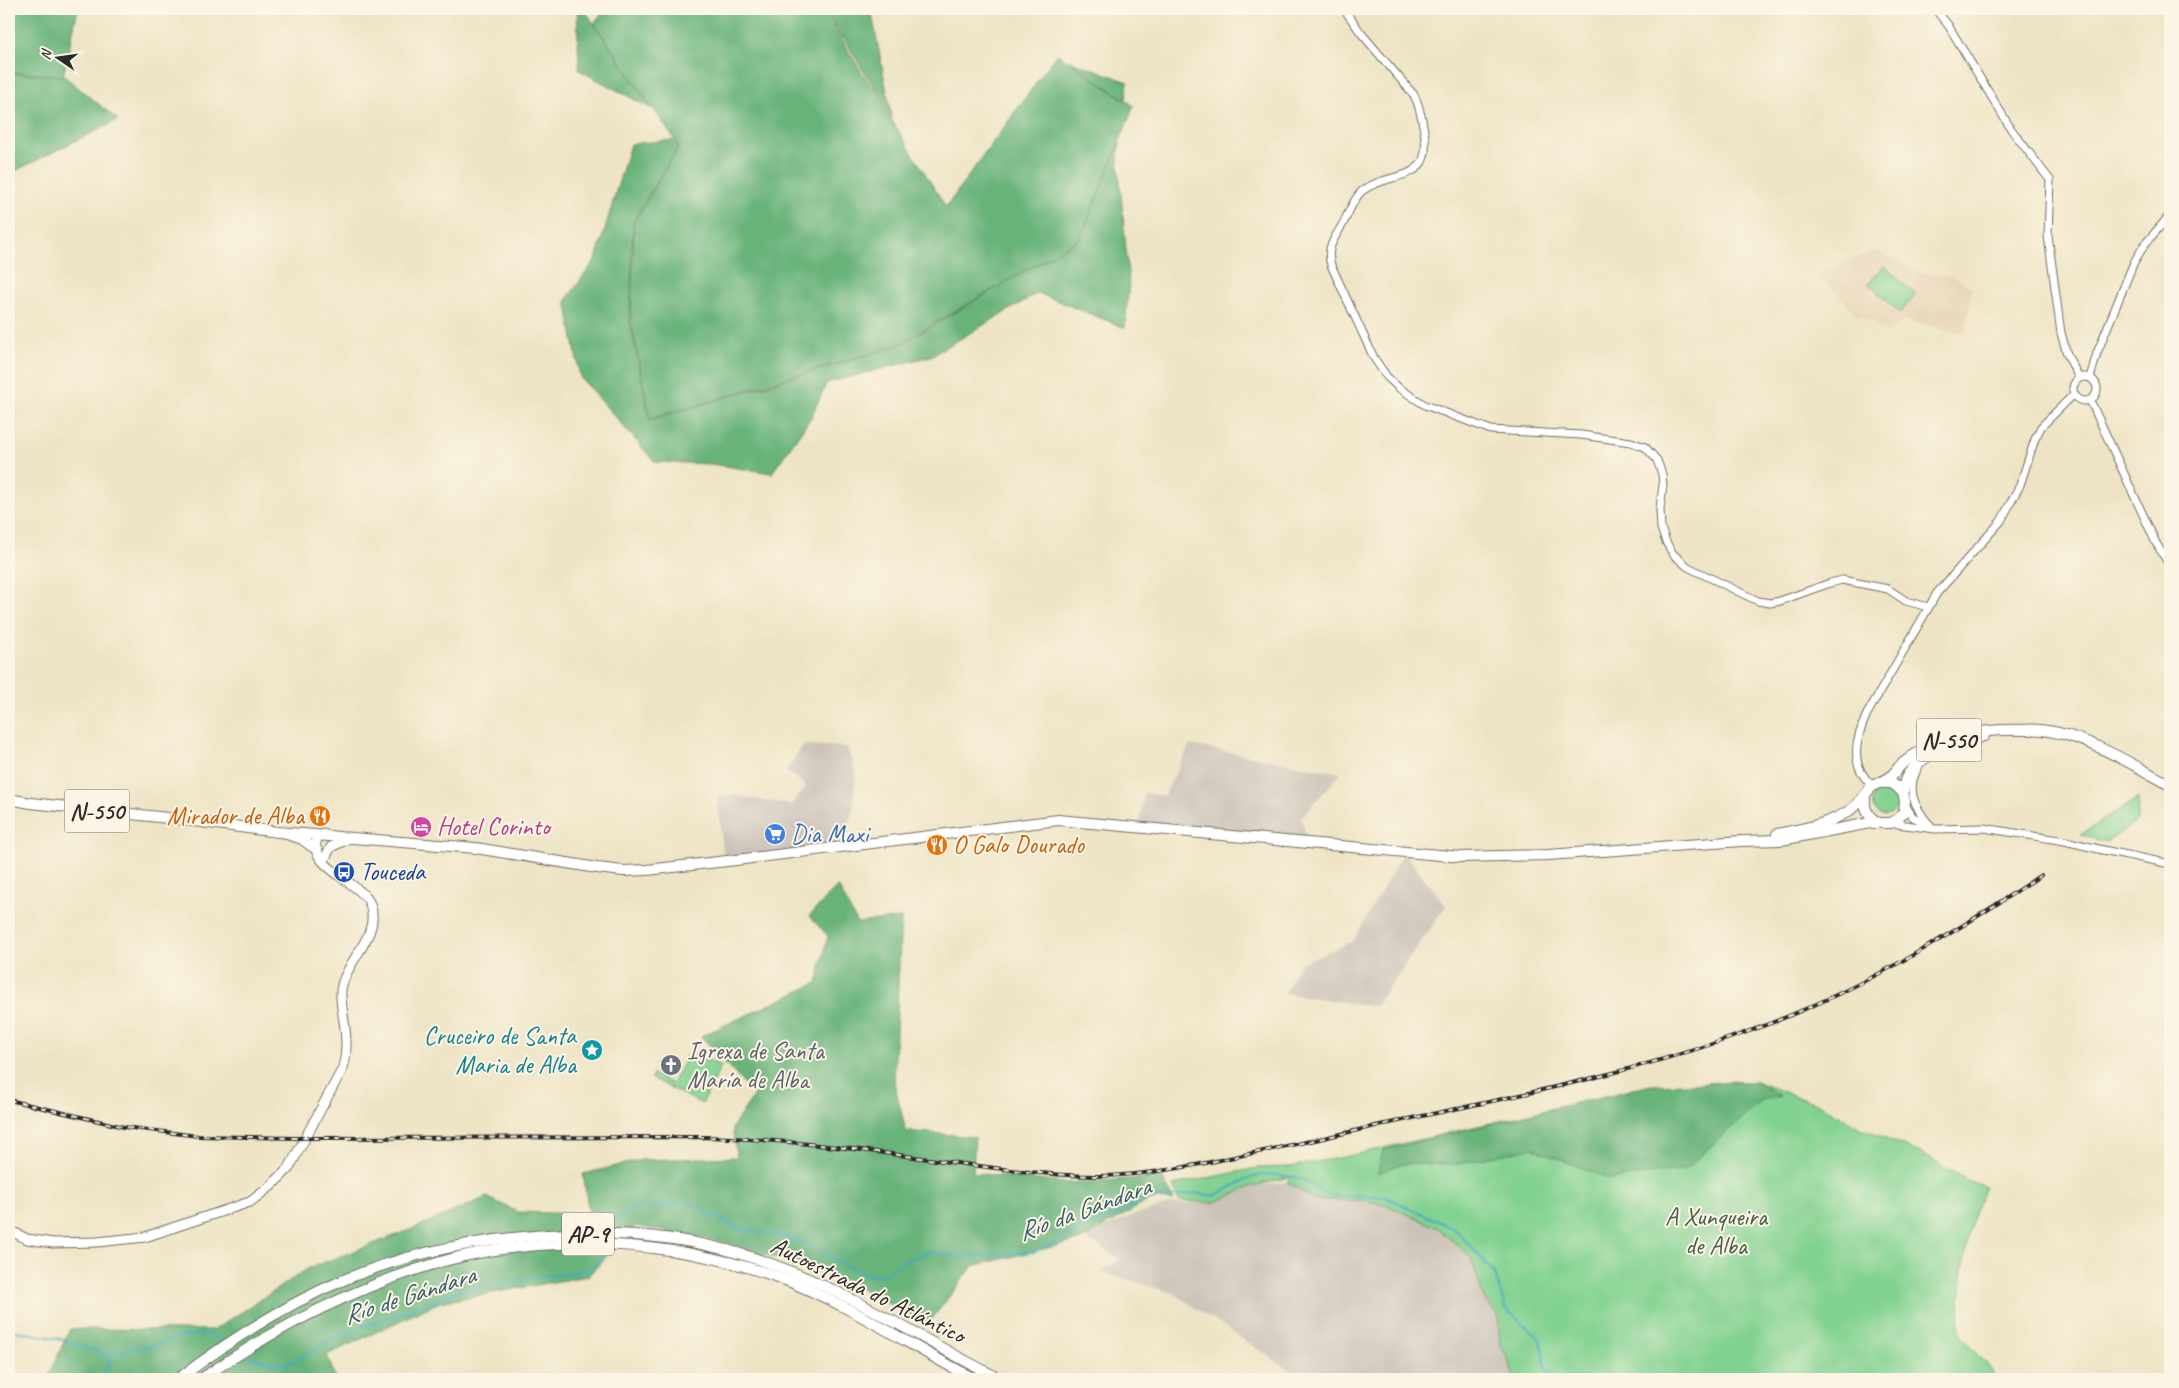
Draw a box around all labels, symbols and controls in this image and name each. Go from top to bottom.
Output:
north arrow [32,32,82,82]
text: N [37,47,56,61]
road number: N-550 [1916,718,1982,762]
road number: N-550 [64,789,130,832]
place label: Mirador de Alba [167,800,306,832]
restaurant icon: Mirador de Alba [308,804,332,828]
place label: Hotel Corinto [437,811,553,843]
hotel icon: Hotel Corinto [409,815,433,839]
place label: Dia Maxi [791,818,872,850]
supermarket icon: Dia Maxi [763,822,787,846]
place label: O Galo Dourado [953,829,1085,861]
restaurant icon: O Galo Dourado [925,833,949,857]
place label: Touceda [360,856,427,888]
bus stop icon: Touceda [332,860,356,884]
place label: Cruceiro de Santa Maria de Alba [424,1020,578,1081]
place label: Igrexa de Santa María de Alba [687,1035,826,1096]
place icon: Cruceiro de Santa Maria de Alba [580,1038,604,1062]
church icon: Igrexa de Santa María de Alba [659,1053,683,1077]
water label: Río da Gándara [1013,1169,1157,1248]
park label: A Xunqueira de Alba [1665,1201,1769,1262]
road number: AP-9 [562,1212,614,1256]
street label: Autoestrada do Atlántico [766,1229,973,1352]
water label: Río de Gándara [339,1257,481,1332]

